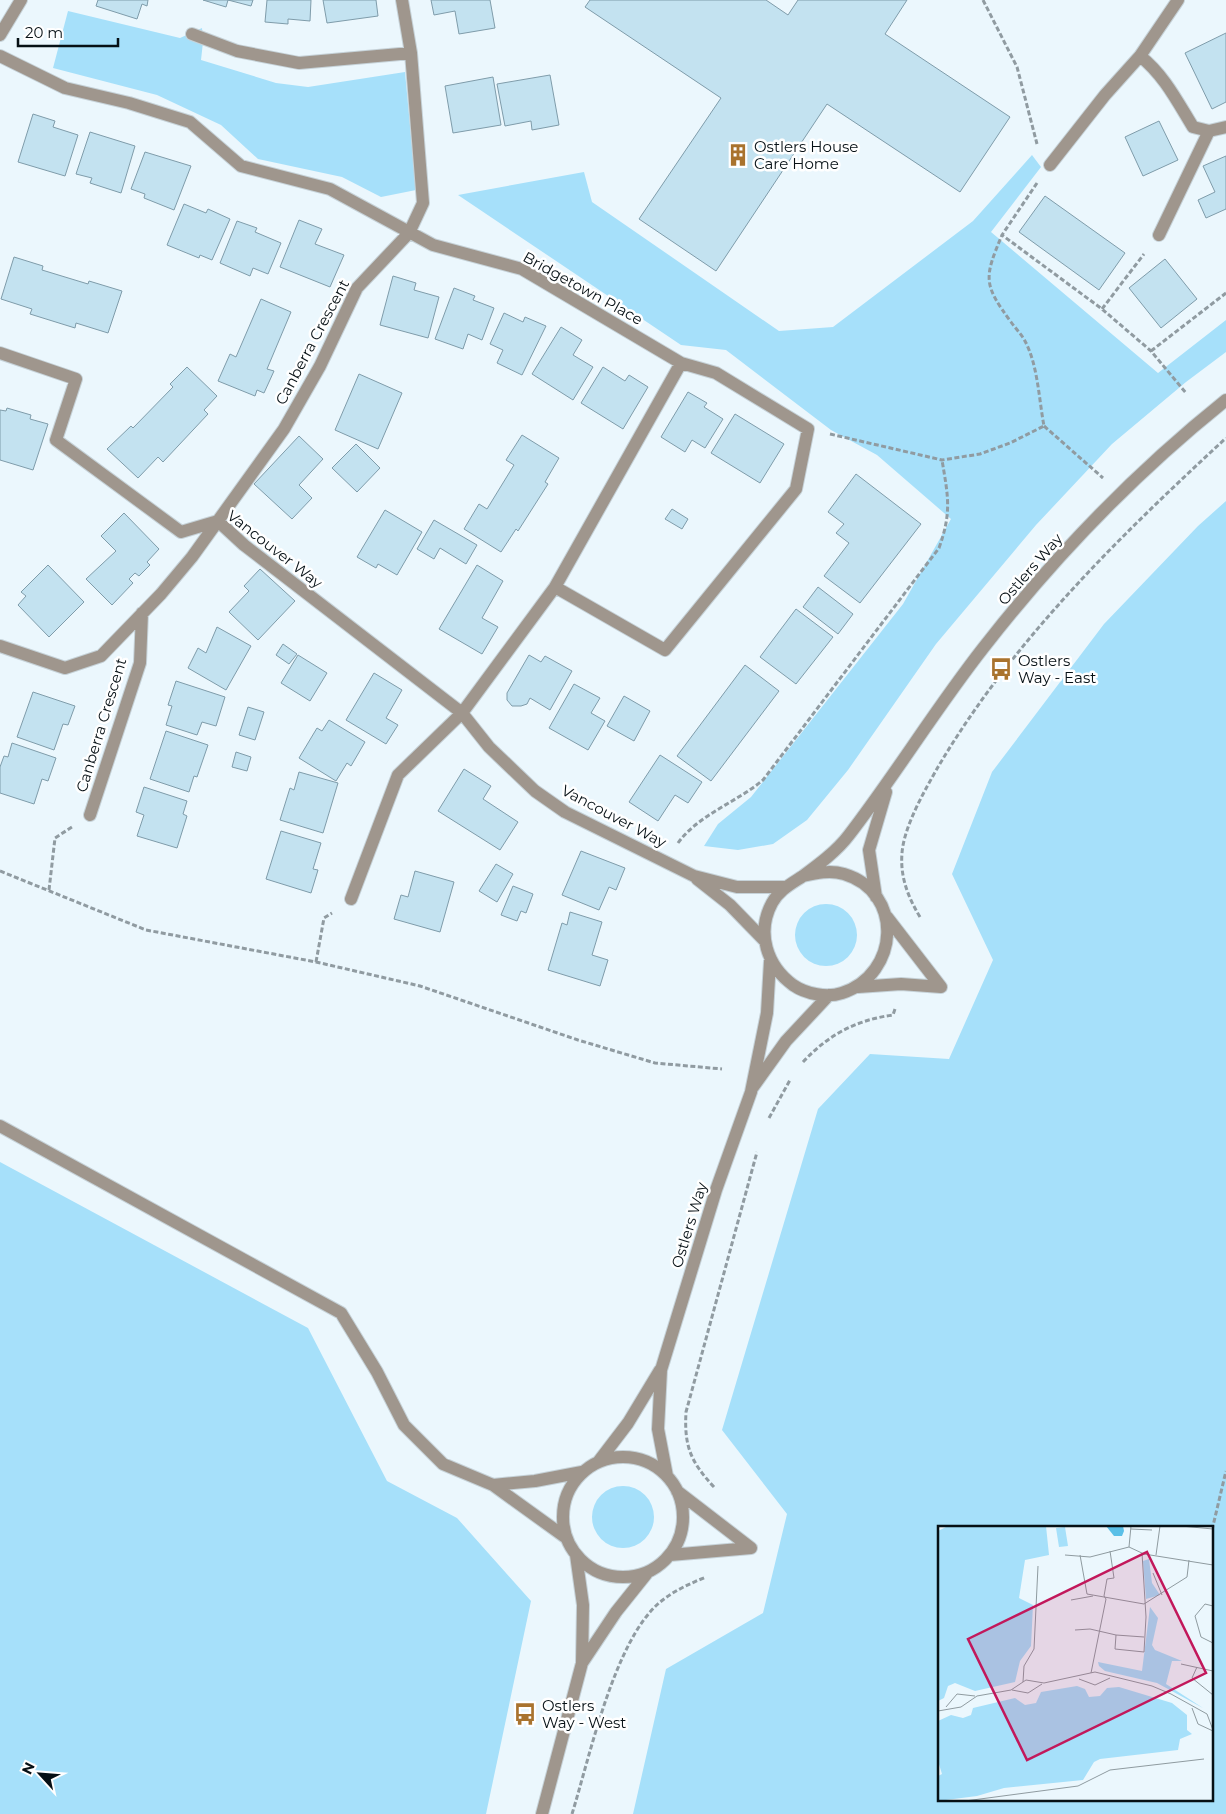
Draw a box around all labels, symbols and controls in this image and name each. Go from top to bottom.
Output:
scale bar [18,15,118,47]
text: 20 m [25,23,63,42]
place label: Ostlers House Care Home [754,137,858,173]
building icon: Ostlers House Care Home [725,142,751,168]
street label: Bridgetown Place [520,247,646,329]
street label: Canberra Crescent [271,276,353,408]
street label: Vancouver Way [223,506,327,593]
street label: Ostlers Way [994,529,1067,609]
place label: Ostlers Way - East [1018,651,1096,687]
street label: Canberra Crescent [72,656,130,794]
bus stop icon: Ostlers Way - East [988,656,1014,682]
street label: Vancouver Way [558,780,670,852]
street label: Ostlers Way [667,1179,711,1270]
inset map [938,1526,1214,1802]
place label: Ostlers Way - West [542,1696,626,1732]
bus stop icon: Ostlers Way - West [512,1701,538,1727]
north arrow [15,1749,65,1799]
text: N [18,1759,39,1777]

